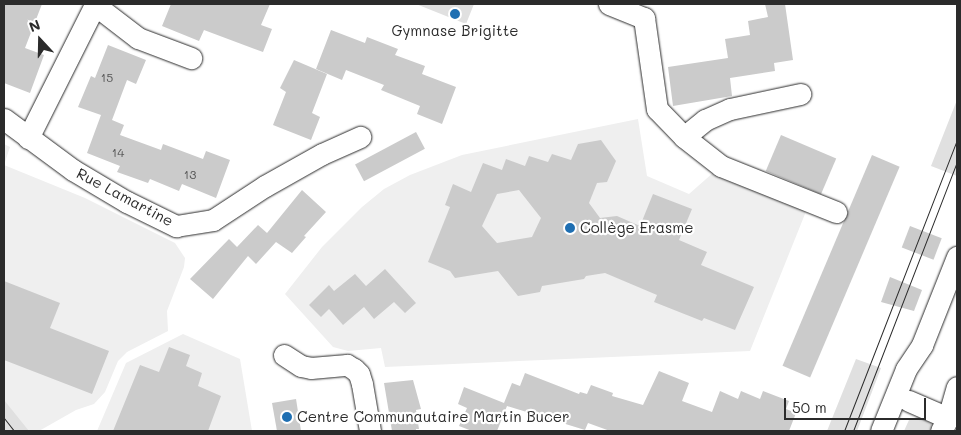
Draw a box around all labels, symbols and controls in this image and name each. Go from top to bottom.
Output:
marker: Gymnase Brigitte [449,8,461,20]
north arrow [15,15,65,65]
text: N [26,15,43,36]
place label: Gymnase Brigitte [391,22,519,40]
house number: 15 [101,71,113,85]
house number: 14 [112,146,124,160]
street label: Rue Lamartine [74,164,176,230]
house number: 13 [184,168,196,182]
place label: Collège Erasme [580,219,694,237]
marker: Collège Erasme [564,222,576,234]
scale bar [786,388,928,420]
text: 50 m [792,397,827,417]
place label: Centre Communautaire Martin Bucer [297,408,570,426]
marker: Centre Communautaire Martin Bucer [281,411,293,423]

